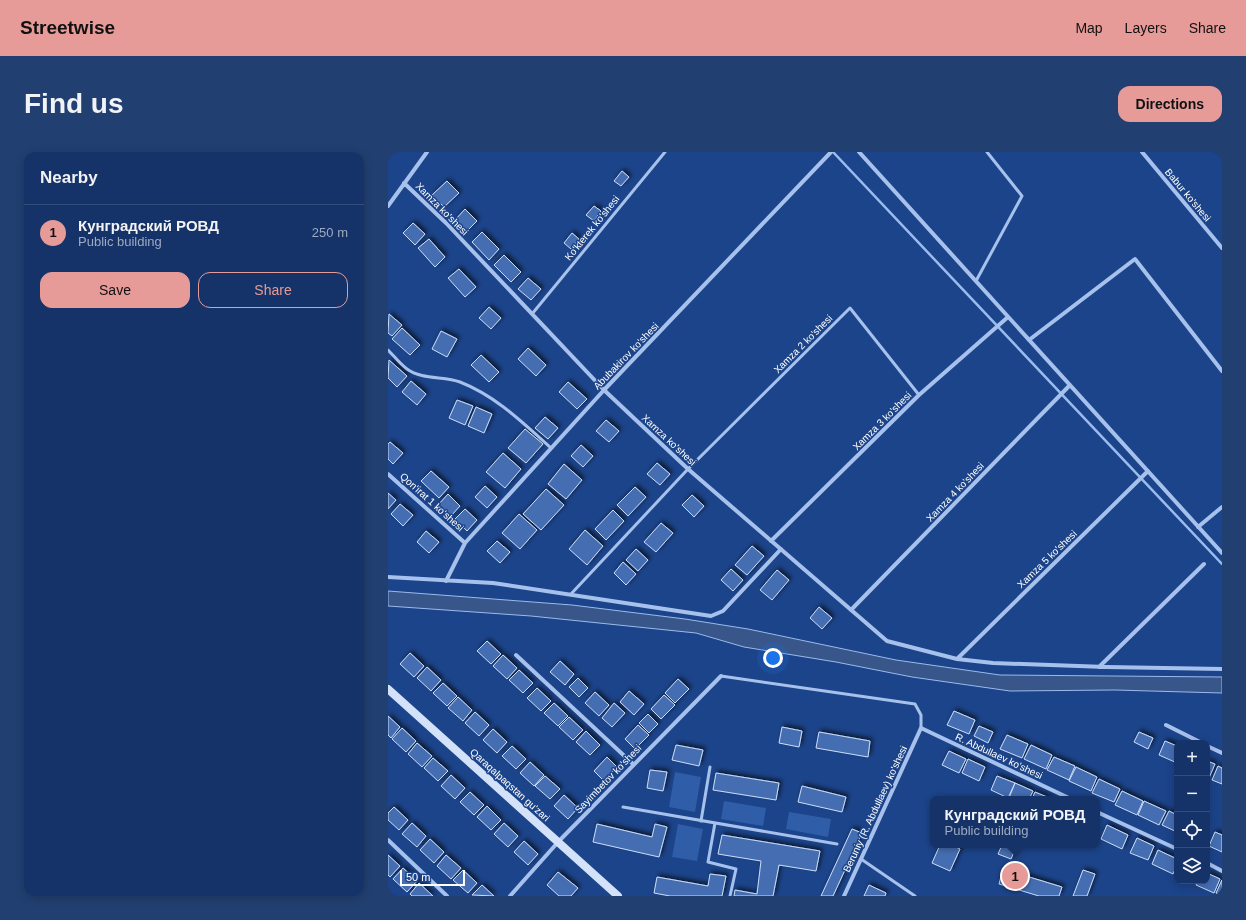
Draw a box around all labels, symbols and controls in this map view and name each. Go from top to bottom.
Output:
text: Streetwise [20,17,115,38]
text: Map [1075,20,1103,36]
text: Layers [1125,20,1167,36]
text: Share [1189,20,1226,36]
button: Directions [1118,86,1222,122]
text: Find us [24,88,124,119]
street label: Babur ko'shesi [1163,166,1213,224]
text: Nearby [40,168,98,187]
street label: Xamza ko'shesi [413,180,471,238]
street label: Ko'kterek ko'shesi [563,193,621,263]
text: Кунградский РОВД [78,217,219,234]
text: 1 [49,225,57,240]
text: 250 m [312,225,348,240]
text: Public building [78,234,162,249]
button: Save [40,272,190,308]
button: Share [198,272,348,308]
street label: Xamza 2 ko'shesi [772,313,834,375]
street label: Abubakirov ko'shesi [591,320,661,392]
street label: Xamza 3 ko'shesi [851,390,913,452]
street label: Xamza ko'shesi [640,412,698,468]
street label: Xamza 4 ko'shesi [924,460,986,524]
street label: Qon'irat 1 ko'shesi [398,471,466,533]
street label: Xamza 5 ko'shesi [1015,528,1079,590]
your location [763,648,783,668]
street label: R. Abdullaev ko'shesi [954,731,1044,781]
map controls [1174,740,1210,884]
button: + [1174,740,1210,776]
street label: Sayimbetov ko'shesi [572,743,644,815]
street label: Beruniy (R. Abdullaev) ko'shesi [841,744,909,874]
street label: Qaraqalpaqstan gu'zari [468,746,552,824]
button: − [1174,776,1210,812]
popup [930,796,1100,848]
text: Кунградский РОВД [945,806,1085,823]
button: locate [1174,812,1210,848]
text: Public building [945,823,1028,838]
button: layers [1174,848,1210,884]
pin: 1 [1002,861,1028,891]
scale bar [400,868,465,887]
text: 50 m [406,871,430,883]

